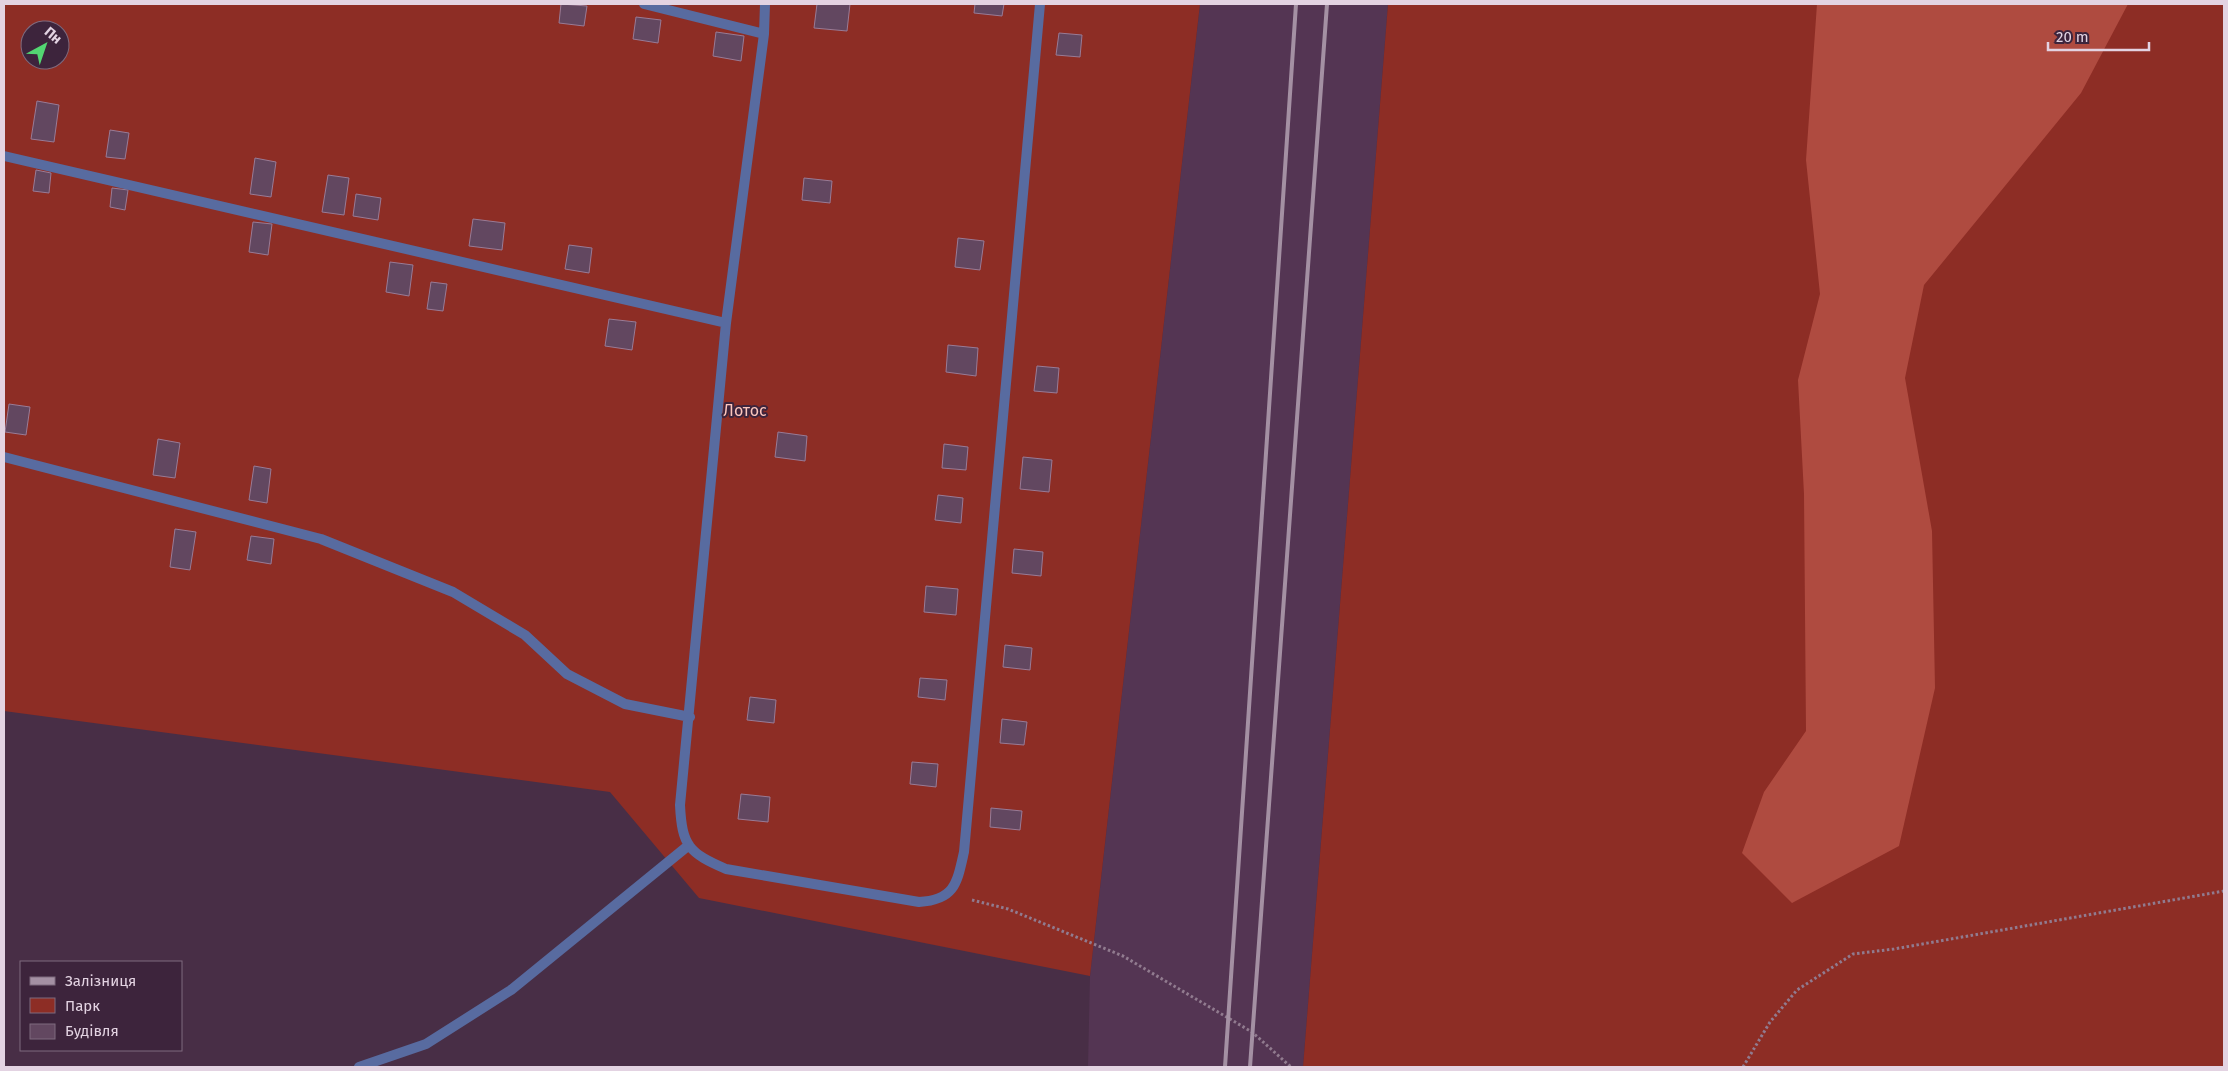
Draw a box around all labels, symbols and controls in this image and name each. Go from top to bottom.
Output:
north arrow [20,20,70,70]
scale bar [2048,20,2149,52]
text: Пн [41,23,65,48]
text: 20 m [2056,28,2089,46]
park label: Лотос [723,401,767,420]
legend [20,961,182,1051]
text: Залізниця [65,972,136,990]
text: Парк [65,997,100,1015]
text: Будівля [65,1022,119,1040]

